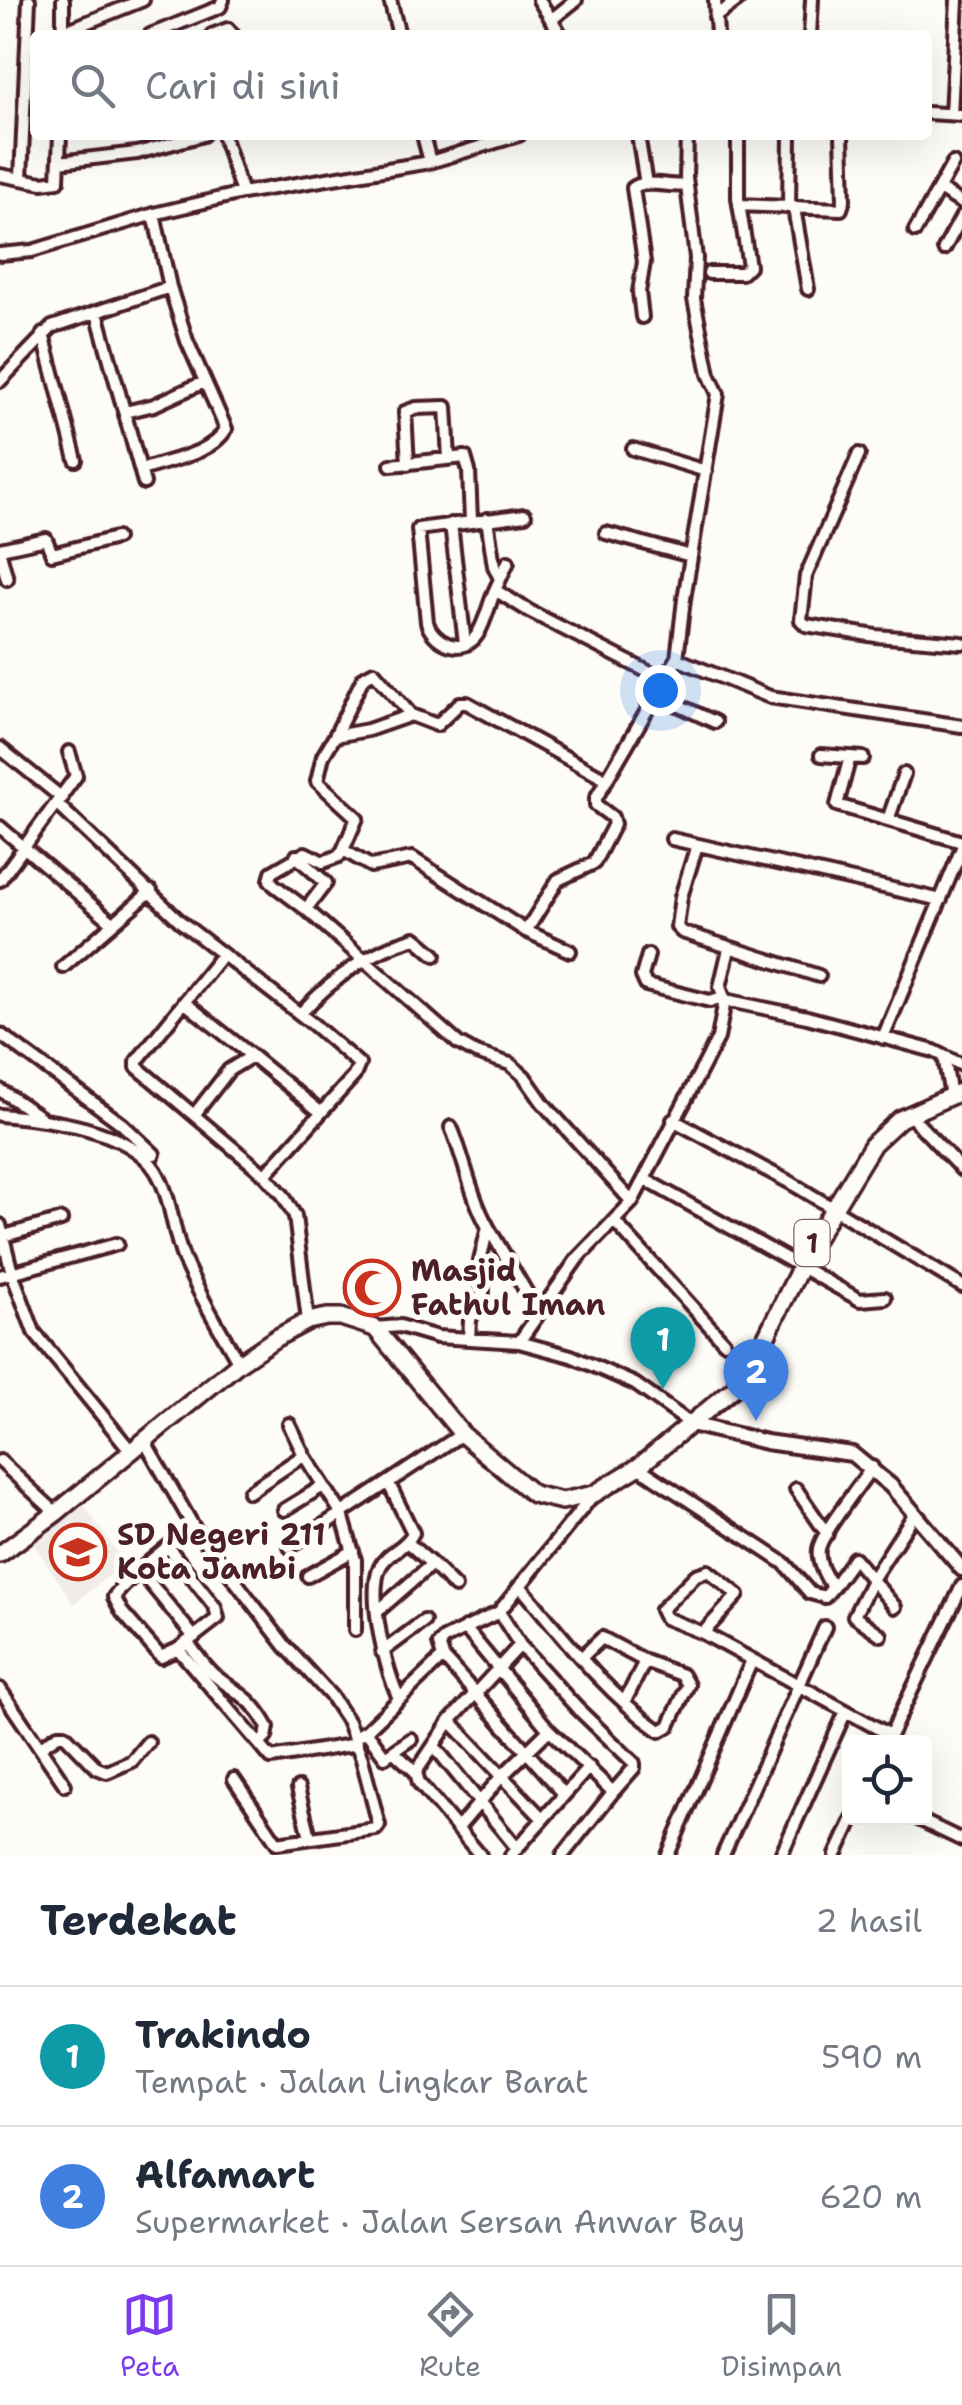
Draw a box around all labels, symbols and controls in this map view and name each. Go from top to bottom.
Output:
search box [30,30,932,140]
icon: search [65,58,120,113]
text: Cari di sini [145,60,341,111]
your location [635,665,686,716]
road number: 1 [794,1220,830,1266]
place label: Masjid Fathul Iman [411,1250,606,1325]
mosque icon: Masjid Fathul Iman [342,1258,402,1318]
pin: 1 [630,1306,696,1389]
pin: 2 [724,1338,788,1421]
place label: SD Negeri 211 Kota Jambi [117,1514,326,1589]
school or university icon: SD Negeri 211 Kota Jambi [48,1522,108,1582]
map controls [842,1735,932,1825]
button: locate [842,1735,932,1825]
text: Terdekat [40,1892,237,1948]
text: 2 hasil [816,1899,922,1942]
text: Trakindo [135,2009,311,2060]
text: 1 [65,2035,80,2078]
text: 590 m [821,2035,922,2078]
text: Tempat · Jalan Lingkar Barat [135,2060,589,2103]
text: Alfamart [135,2149,315,2200]
text: 2 [61,2175,84,2218]
text: 620 m [819,2175,922,2218]
text: Supermarket · Jalan Sersan Anwar Bay [135,2200,745,2243]
tab: Peta [120,2287,179,2385]
tab: Rute [419,2287,481,2385]
tab: Disimpan [721,2287,842,2385]

